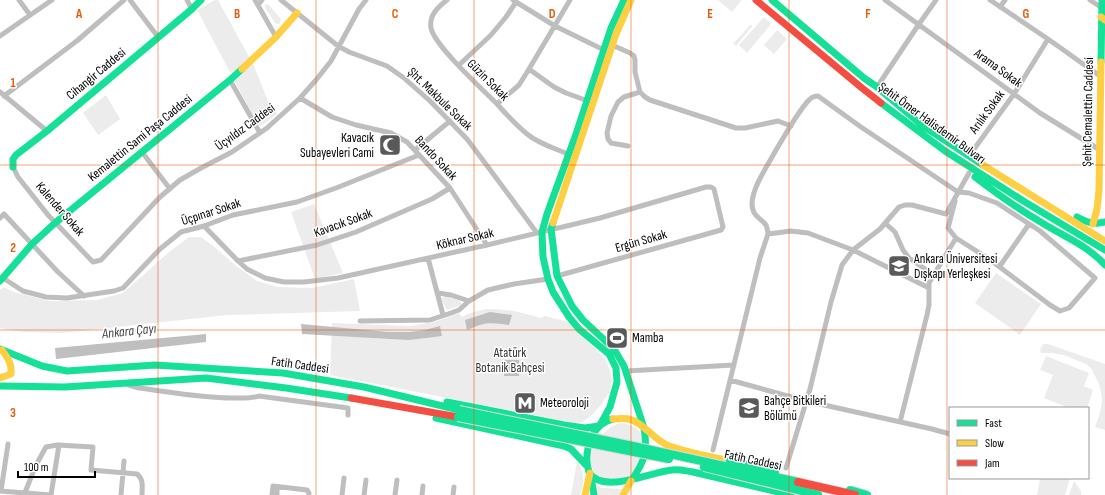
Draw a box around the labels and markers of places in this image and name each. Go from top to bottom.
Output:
place label: Kavacık Subayevleri Cami [300,130,374,161]
mosque icon: Kavacık Subayevleri Cami [377,132,403,158]
place label: Ankara Üniversitesi Dışkapı Yerleşkesi [913,250,997,282]
school or university icon: Ankara Üniversitesi Dışkapı Yerleşkesi [886,253,912,279]
sports icon: Mamba [604,325,630,351]
place label: Mamba [632,330,663,346]
metro station icon: Meteoroloji [512,390,538,416]
place label: Bahçe Bitkileri Bölümü [764,393,826,424]
place label: Meteoroloji [540,395,589,411]
school or university icon: Bahçe Bitkileri Bölümü [736,395,762,421]

